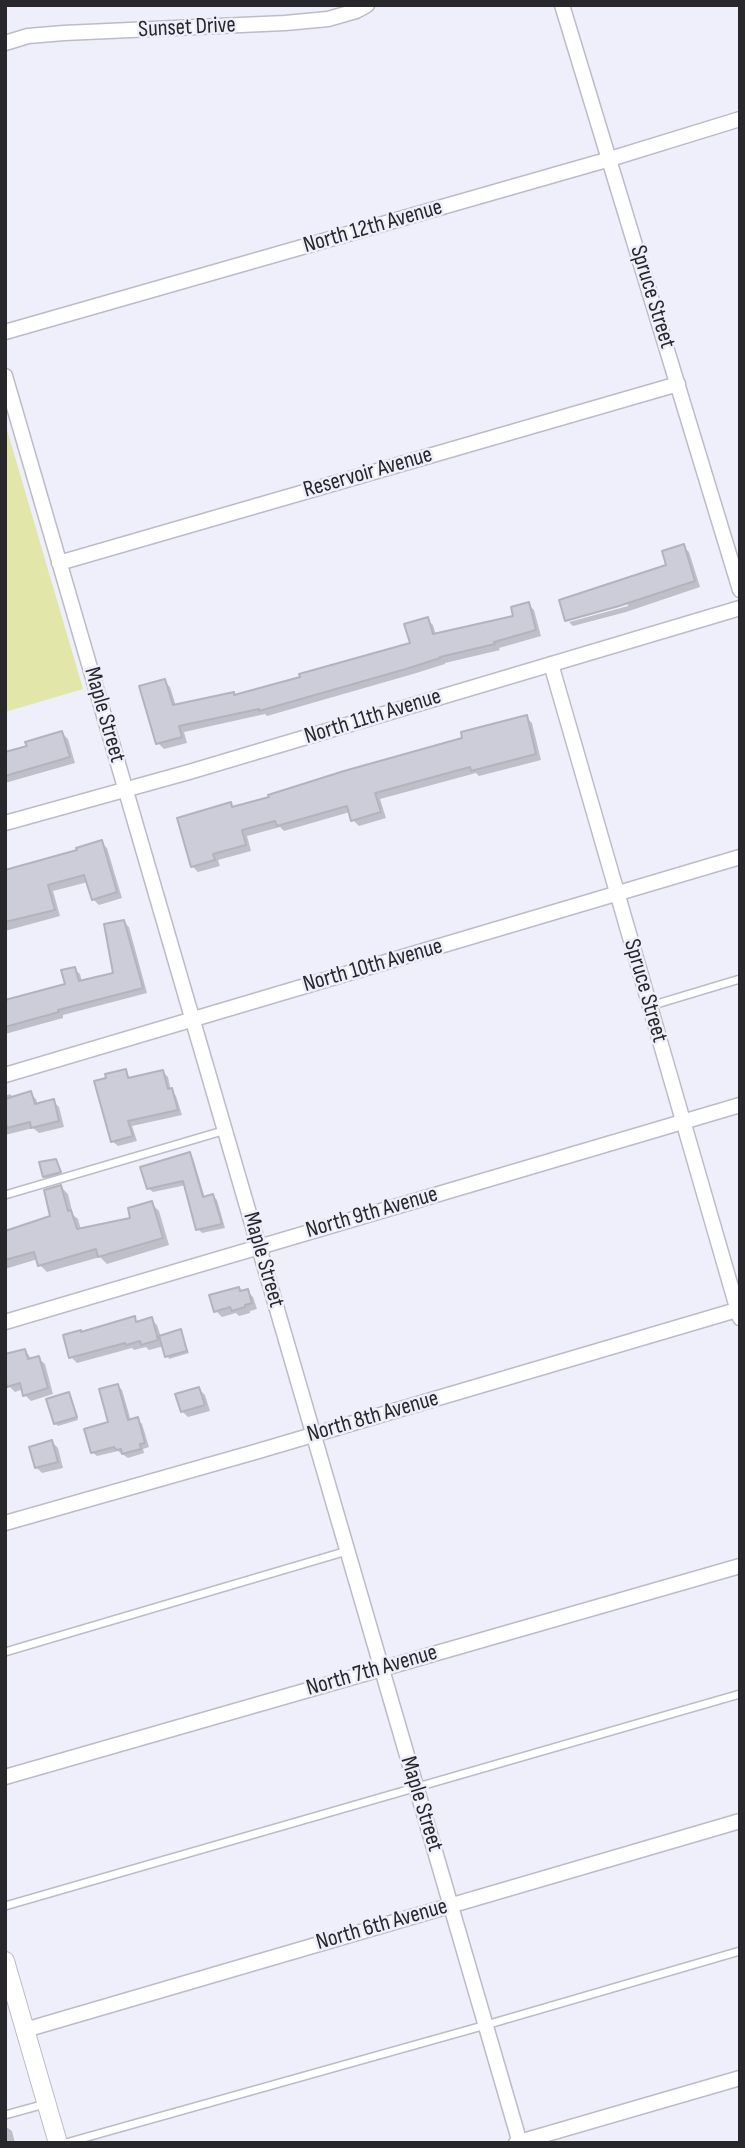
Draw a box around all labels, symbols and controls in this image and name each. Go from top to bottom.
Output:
street label: Sunset Drive [138,12,236,44]
street label: North 12th Avenue [300,194,446,260]
street label: Spruce Street [623,242,681,352]
street label: Reservoir Avenue [300,441,436,505]
street label: Maple Street [77,664,131,766]
street label: North 11th Avenue [301,683,445,751]
street label: North 10th Avenue [300,933,446,999]
street label: Spruce Street [617,936,673,1046]
street label: North 9th Avenue [303,1181,441,1245]
street label: Maple Street [236,1209,290,1311]
street label: North 8th Avenue [304,1385,442,1449]
street label: North 7th Avenue [303,1639,441,1703]
street label: Maple Street [394,1753,448,1855]
street label: North 6th Avenue [313,1893,451,1957]

